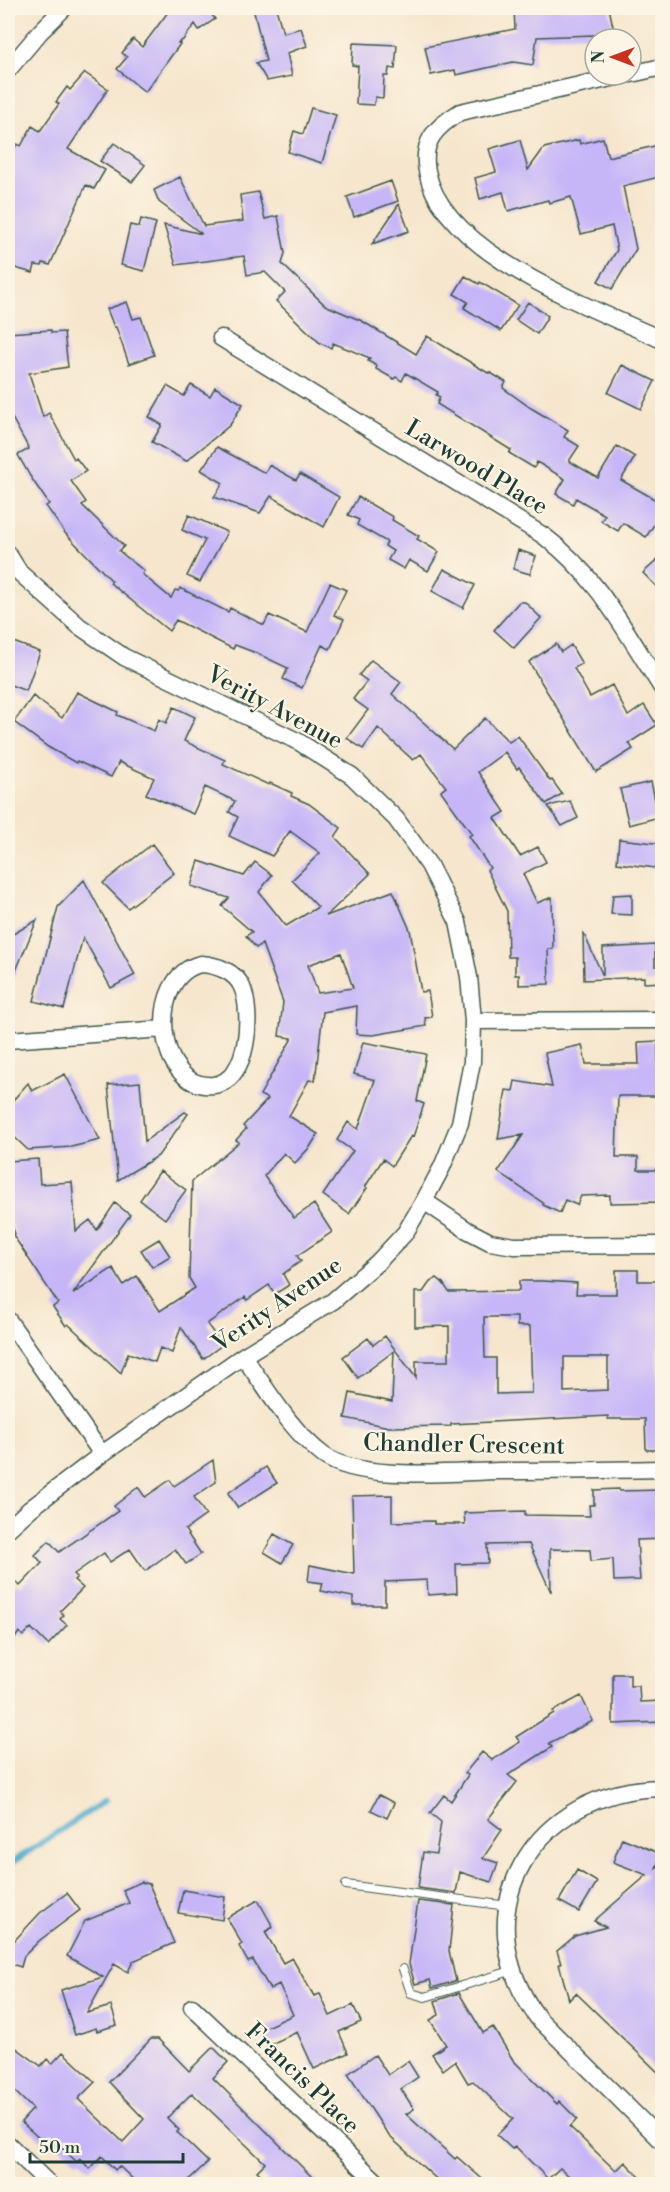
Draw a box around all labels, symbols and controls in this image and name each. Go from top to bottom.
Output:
north arrow [583,27,643,87]
text: N [589,50,609,63]
street label: Larwood Place [400,414,553,522]
street label: Verity Avenue [200,659,348,756]
street label: Verity Avenue [206,1250,348,1360]
street label: Chandler Crescent [363,1428,566,1462]
street label: Francis Place [239,2017,366,2141]
scale bar [30,2126,183,2164]
text: 50 m [39,2136,81,2159]

